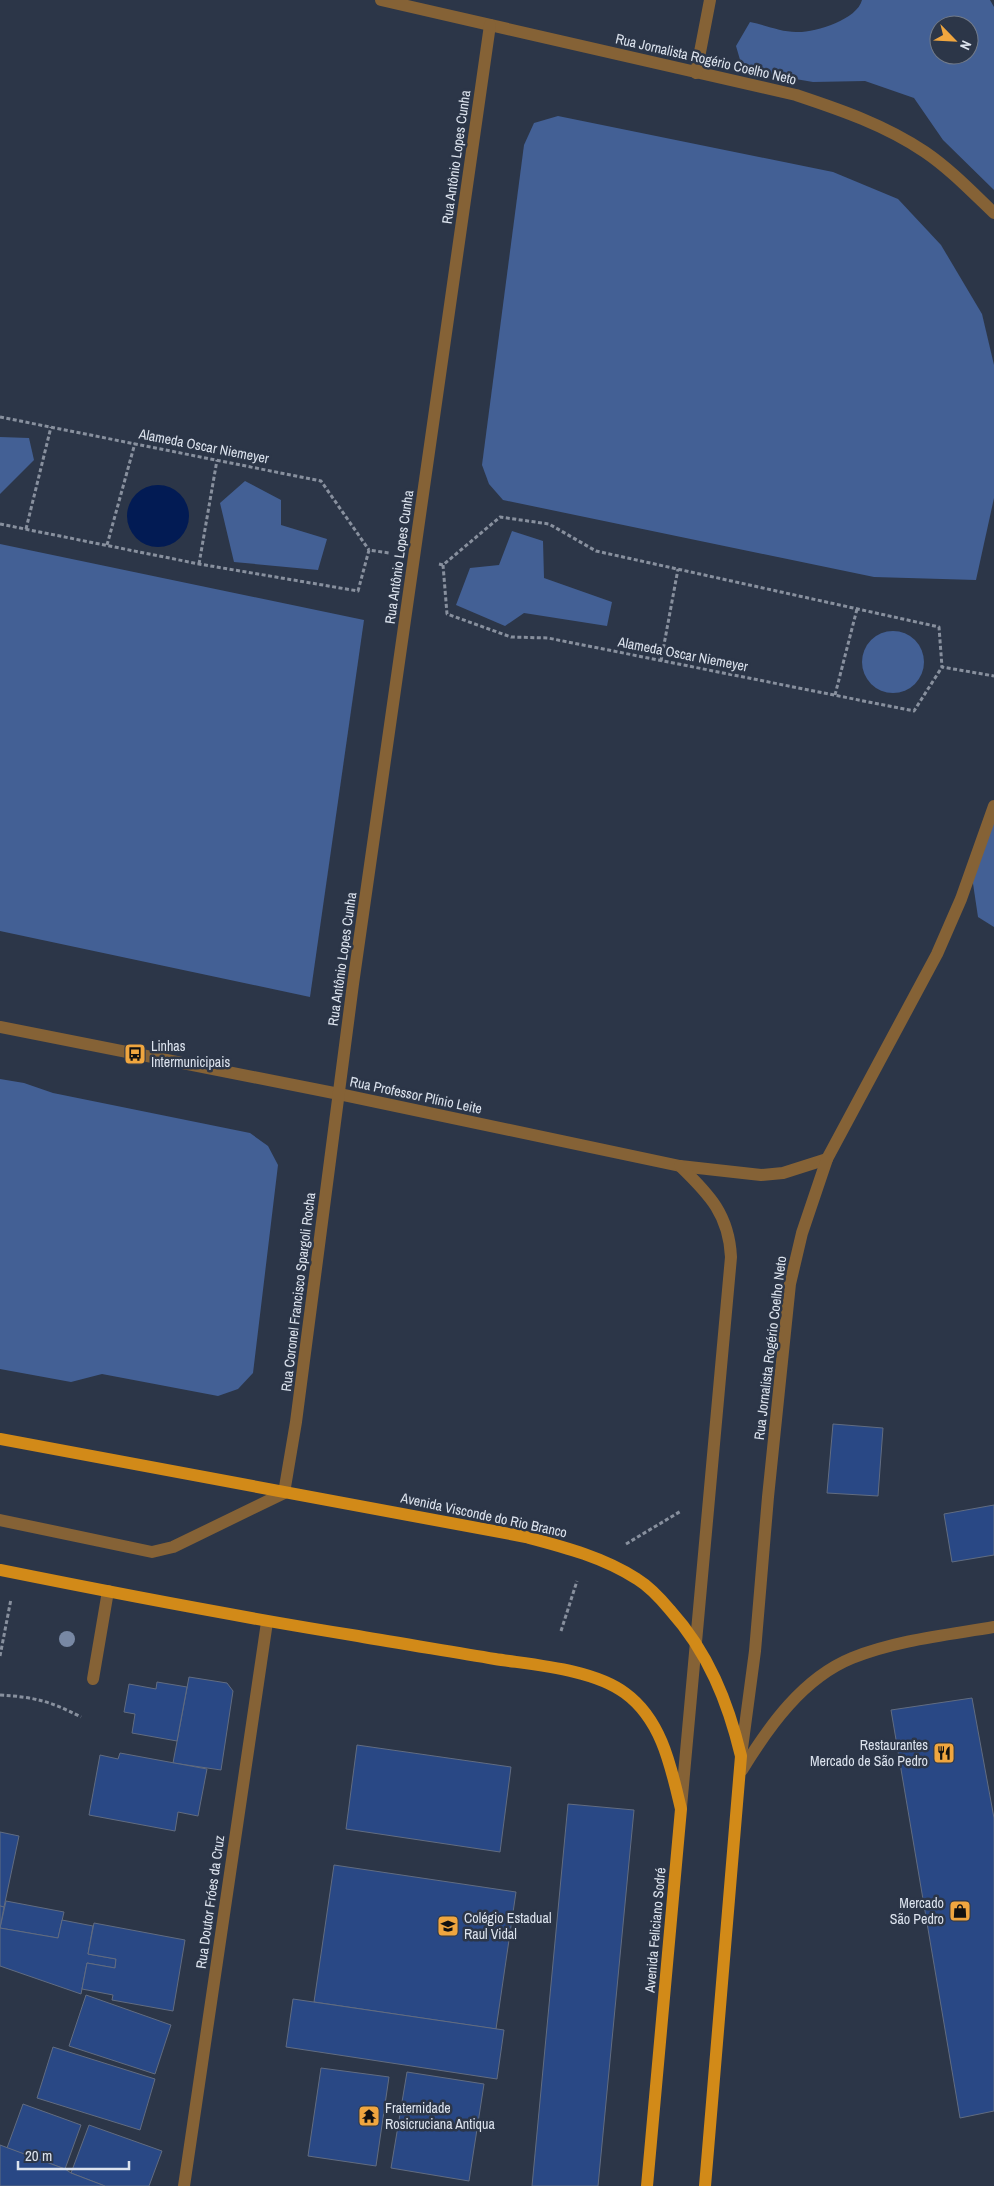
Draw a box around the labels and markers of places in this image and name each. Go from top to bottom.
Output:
place label: Linhas Intermunicipais [151,1037,230,1071]
bus stop icon: Linhas Intermunicipais [123,1042,147,1066]
place label: Restaurantes Mercado de São Pedro [810,1736,928,1770]
restaurant icon: Restaurantes Mercado de São Pedro [932,1741,956,1765]
place label: Mercado São Pedro [890,1894,944,1928]
shop icon: Mercado São Pedro [948,1899,972,1923]
place label: Colégio Estadual Raul Vidal [464,1909,551,1943]
school or university icon: Colégio Estadual Raul Vidal [436,1914,460,1938]
place label: Fraternidade Rosicruciana Antiqua [385,2099,495,2133]
temple icon: Fraternidade Rosicruciana Antiqua [357,2104,381,2128]

